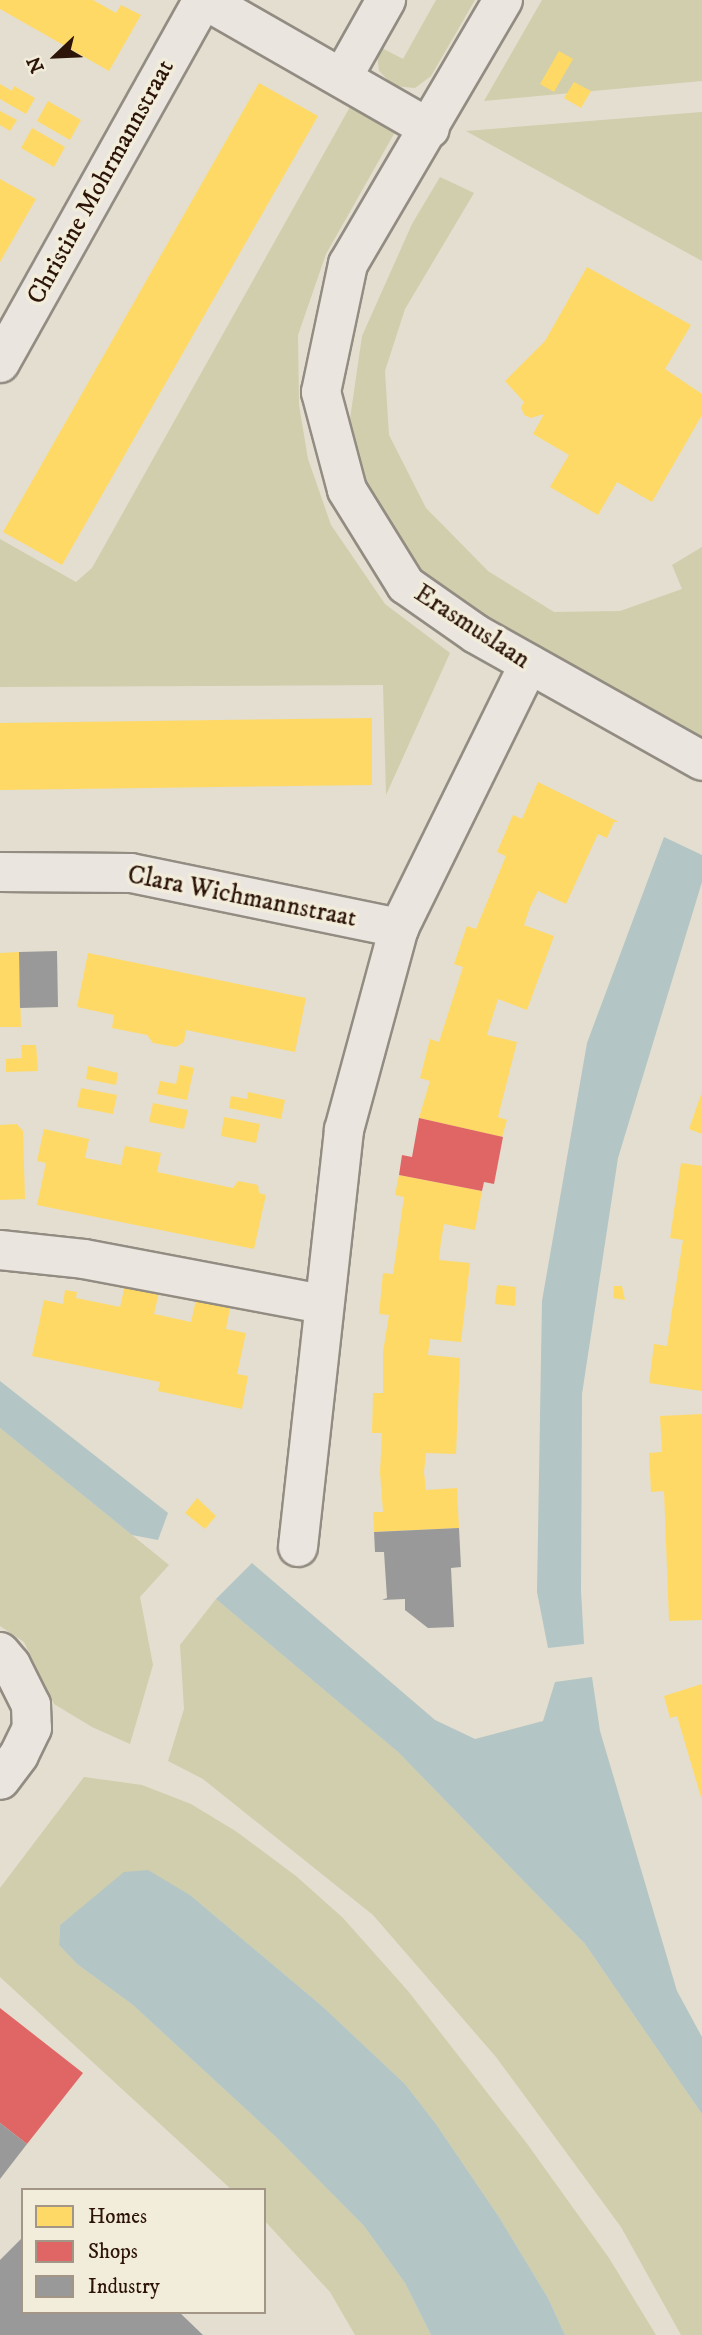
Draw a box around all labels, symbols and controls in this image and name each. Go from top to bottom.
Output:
north arrow [21,21,91,91]
text: N [23,53,50,76]
street label: Christine Mohrmannstraat [21,54,181,310]
street label: Erasmuslaan [408,578,536,676]
street label: Clara Wichmannstraat [125,859,359,935]
legend [21,2188,266,2314]
text: Homes [88,2204,147,2230]
text: Shops [88,2239,138,2265]
text: Industry [88,2274,160,2300]

